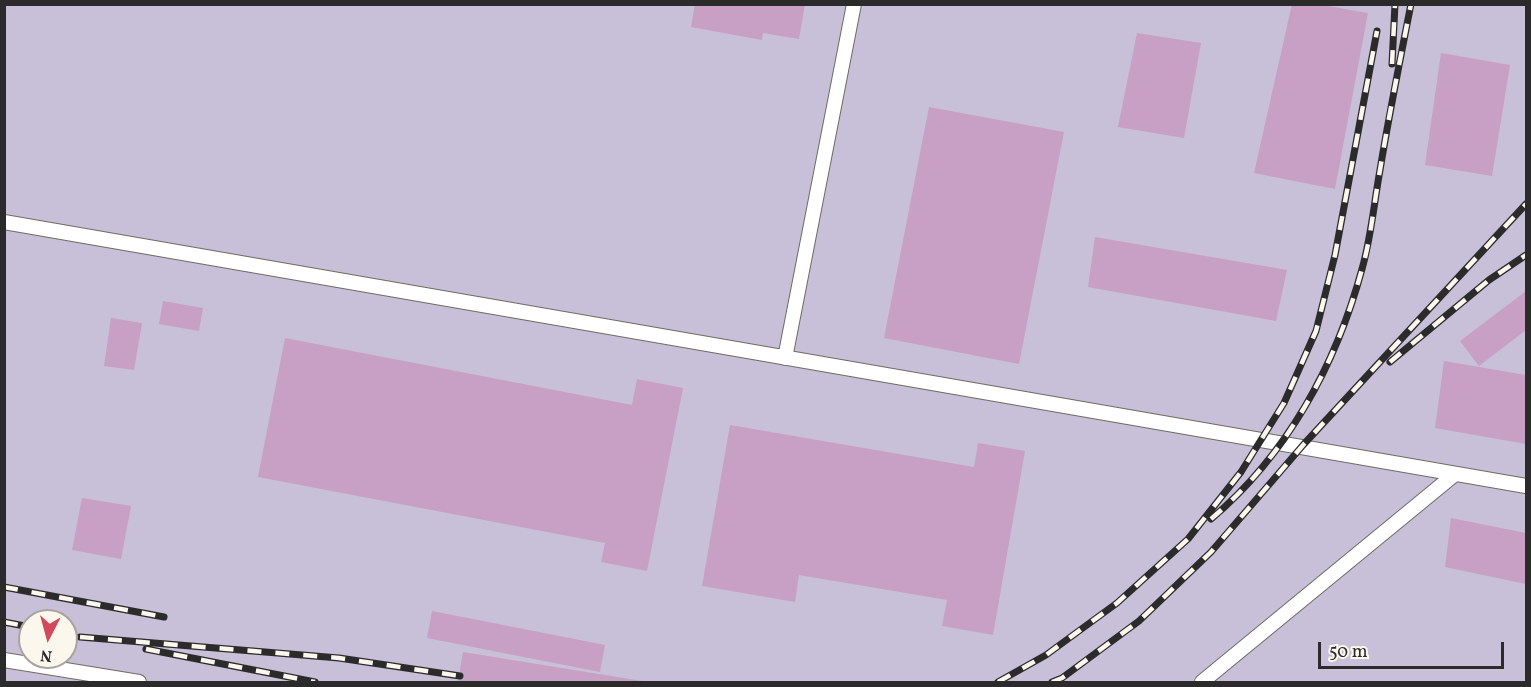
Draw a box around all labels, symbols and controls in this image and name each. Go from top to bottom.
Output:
north arrow [18,609,78,669]
scale bar [1321,630,1507,668]
text: 50 m [1329,640,1368,665]
text: N [39,643,53,666]

